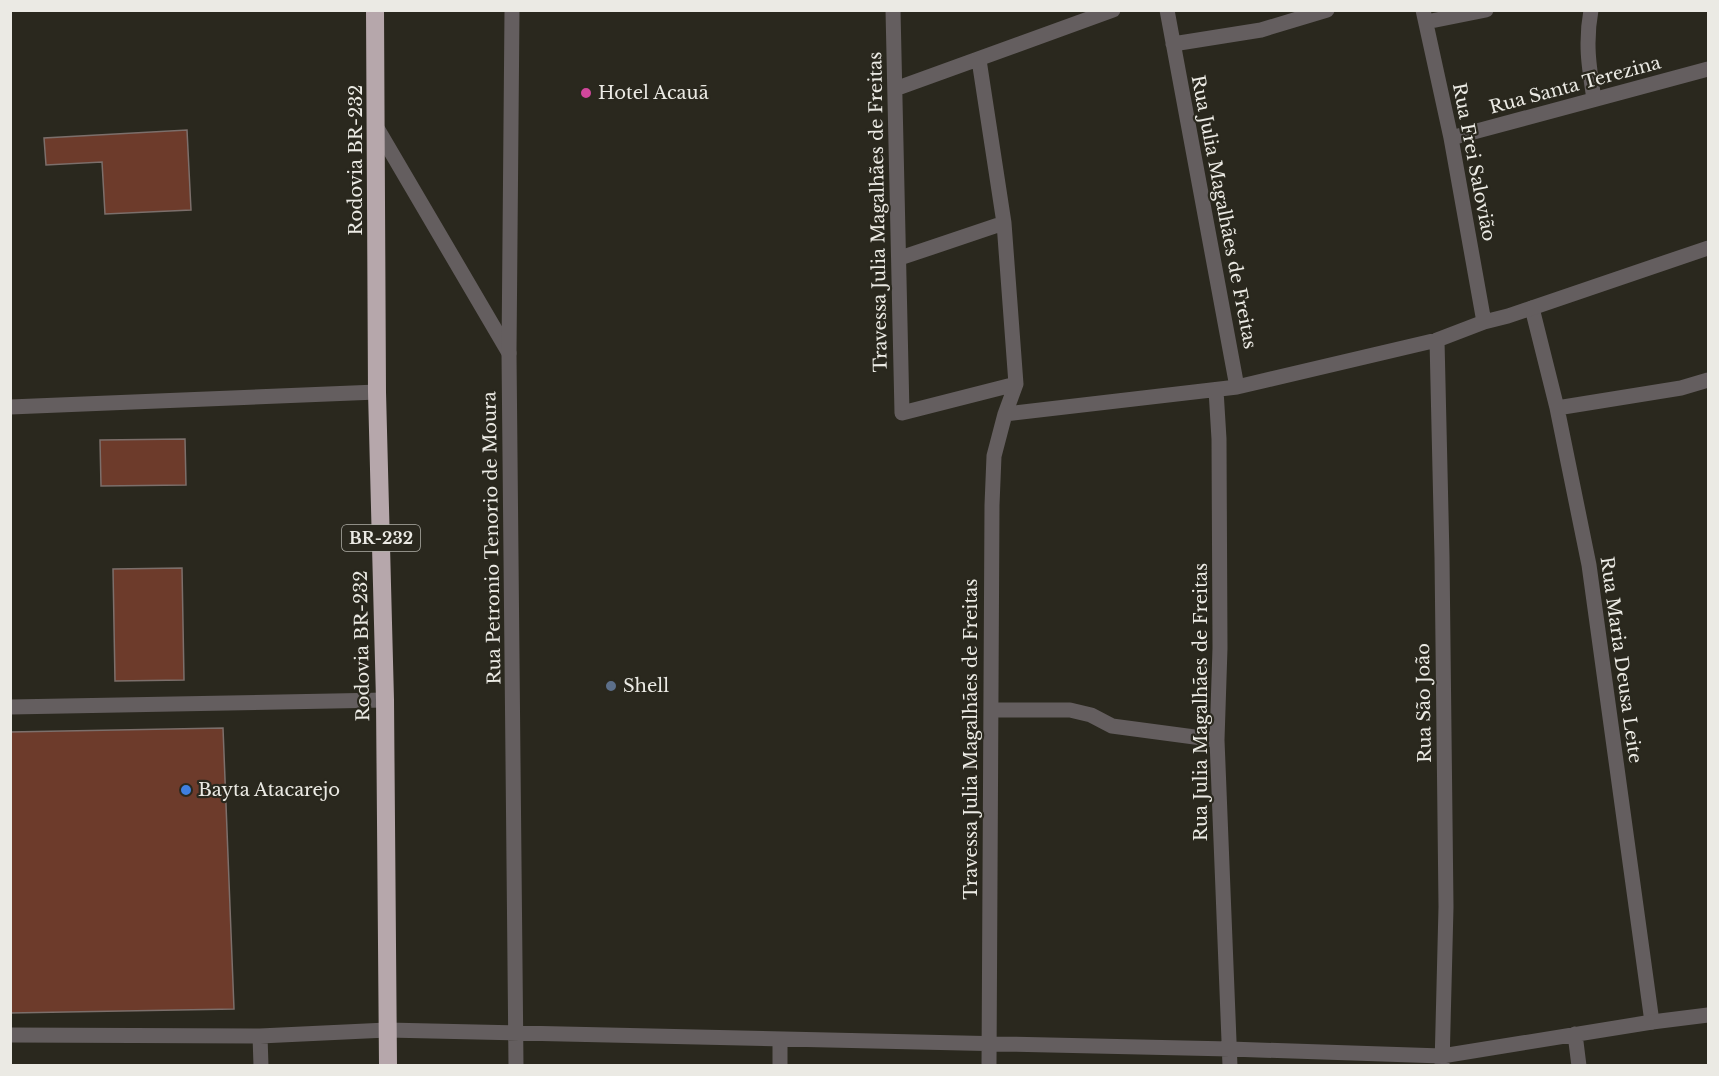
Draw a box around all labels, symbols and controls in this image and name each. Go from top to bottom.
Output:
street label: Travessa Julia Magalhães de Freitas [864,51,892,373]
street label: Rua Santa Terezina [1487,52,1663,118]
street label: Rua Julia Magalhães de Freitas [1187,73,1261,351]
street label: Rua Frei Salovião [1448,81,1500,243]
place label: Hotel Acauã [598,82,709,104]
street label: Rodovia BR-232 [345,85,367,235]
marker: Hotel Acauã [579,86,593,100]
street label: Rua Petronio Tenorio de Moura [478,391,506,685]
road number: BR-232 [342,525,420,551]
street label: Rua Maria Deusa Leite [1596,555,1646,765]
street label: Rua Julia Magalhães de Freitas [1190,563,1212,841]
street label: Rodovia BR-232 [350,570,374,722]
street label: Travessa Julia Magalhães de Freitas [960,579,982,899]
street label: Rua São João [1412,643,1436,763]
place label: Shell [623,675,669,697]
marker: Shell [604,679,618,693]
place label: Bayta Atacarejo [198,779,340,801]
marker: Bayta Atacarejo [179,783,193,797]

